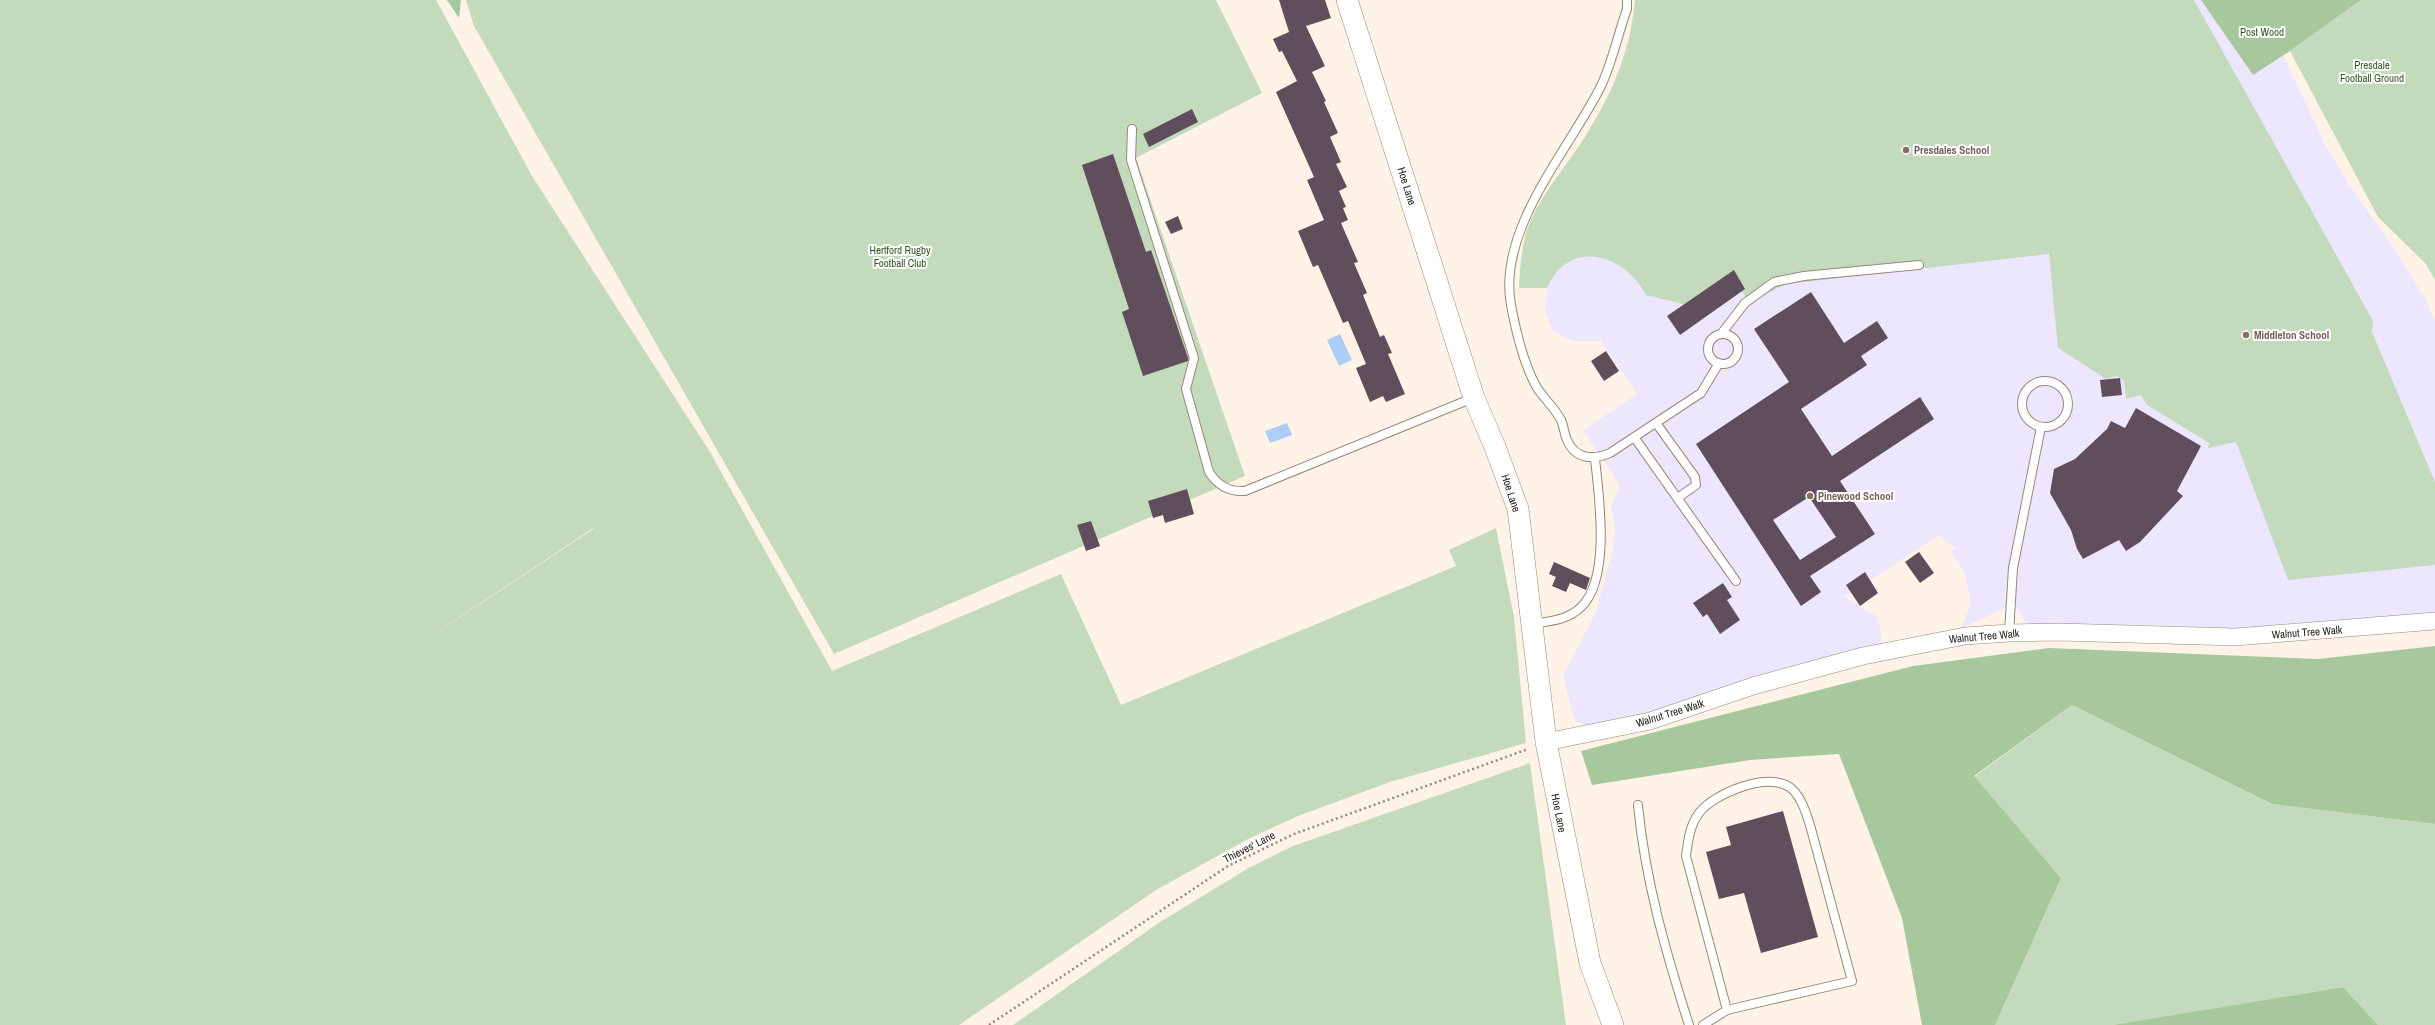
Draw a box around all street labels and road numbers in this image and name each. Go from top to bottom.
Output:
street label: Hoe Lane [1395,165,1419,207]
street label: Hoe Lane [1498,472,1524,514]
street label: Walnut Tree Walk [2271,623,2343,641]
street label: Walnut Tree Walk [1948,626,2020,646]
street label: Walnut Tree Walk [1634,696,1706,730]
street label: Hoe Lane [1548,792,1570,834]
street label: Thieves' Lane [1221,828,1277,866]

